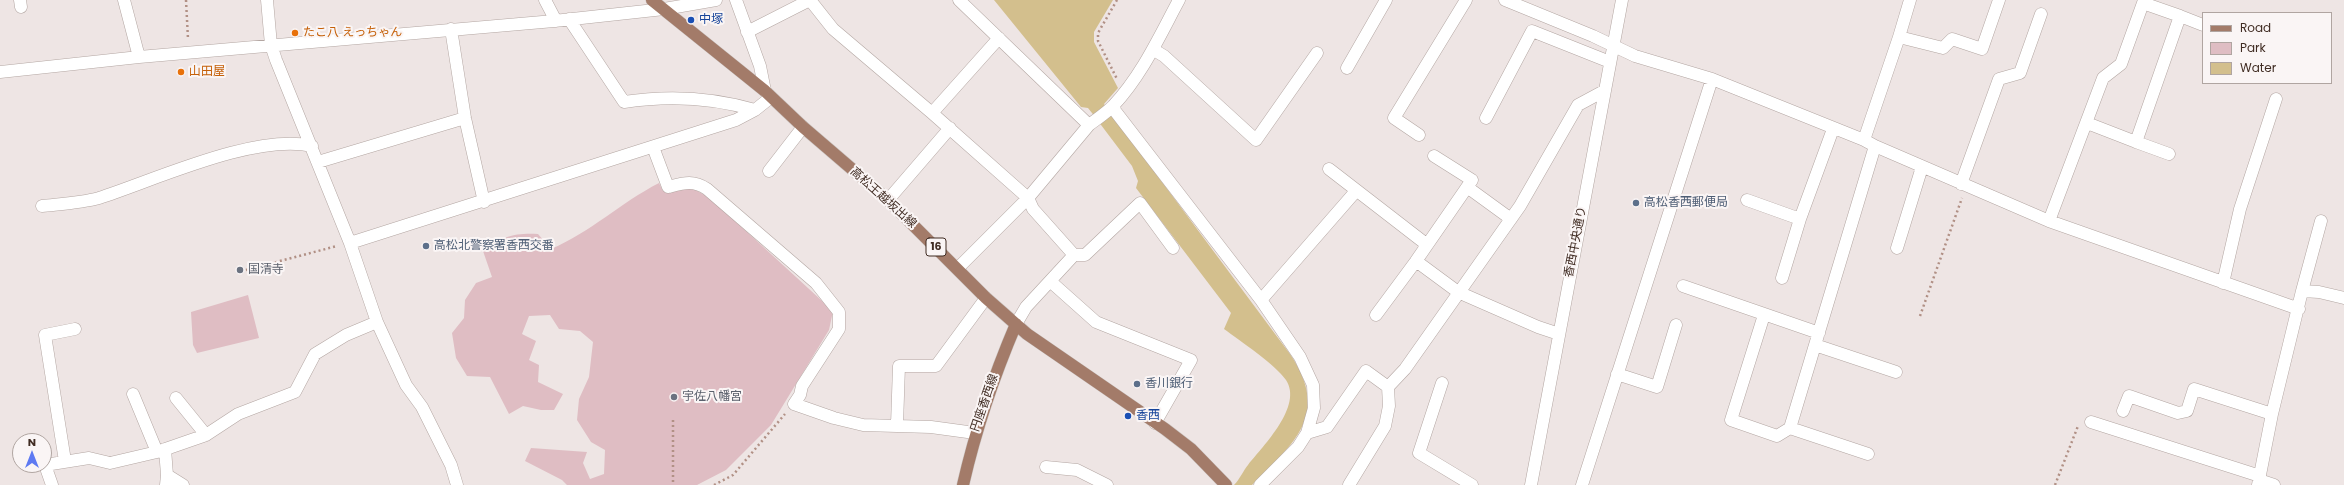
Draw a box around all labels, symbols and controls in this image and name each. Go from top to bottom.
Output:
legend [2202,12,2332,84]
place label: 中塚 [699,13,723,27]
marker: 中塚 [686,15,696,25]
text: Road [2240,19,2271,36]
place label: たこ八 えっちゃん [303,26,402,40]
marker: たこ八 えっちゃん [290,28,300,38]
text: Park [2240,39,2266,56]
text: Water [2240,59,2276,76]
place label: 山田屋 [189,65,225,79]
marker: 山田屋 [176,67,186,77]
street label: 高松王越坂出線 [847,165,919,231]
place label: 高松香西郵便局 [1644,196,1728,210]
marker: 高松香西郵便局 [1631,198,1641,208]
street label: 香西中央通り [1562,205,1590,279]
road number: 16 [926,238,946,256]
place label: 高松北警察署香西交番 [434,239,554,253]
marker: 高松北警察署香西交番 [421,241,431,251]
place label: 国清寺 [248,263,284,277]
marker: 国清寺 [235,265,245,275]
street label: 円座香西線 [968,372,1002,434]
place label: 香川銀行 [1145,377,1193,391]
marker: 香川銀行 [1132,379,1142,389]
place label: 宇佐八幡宮 [682,390,742,404]
marker: 宇佐八幡宮 [669,392,679,402]
place label: 香西 [1136,409,1160,423]
marker: 香西 [1123,411,1133,421]
north arrow [12,433,52,473]
text: N [28,434,36,450]

